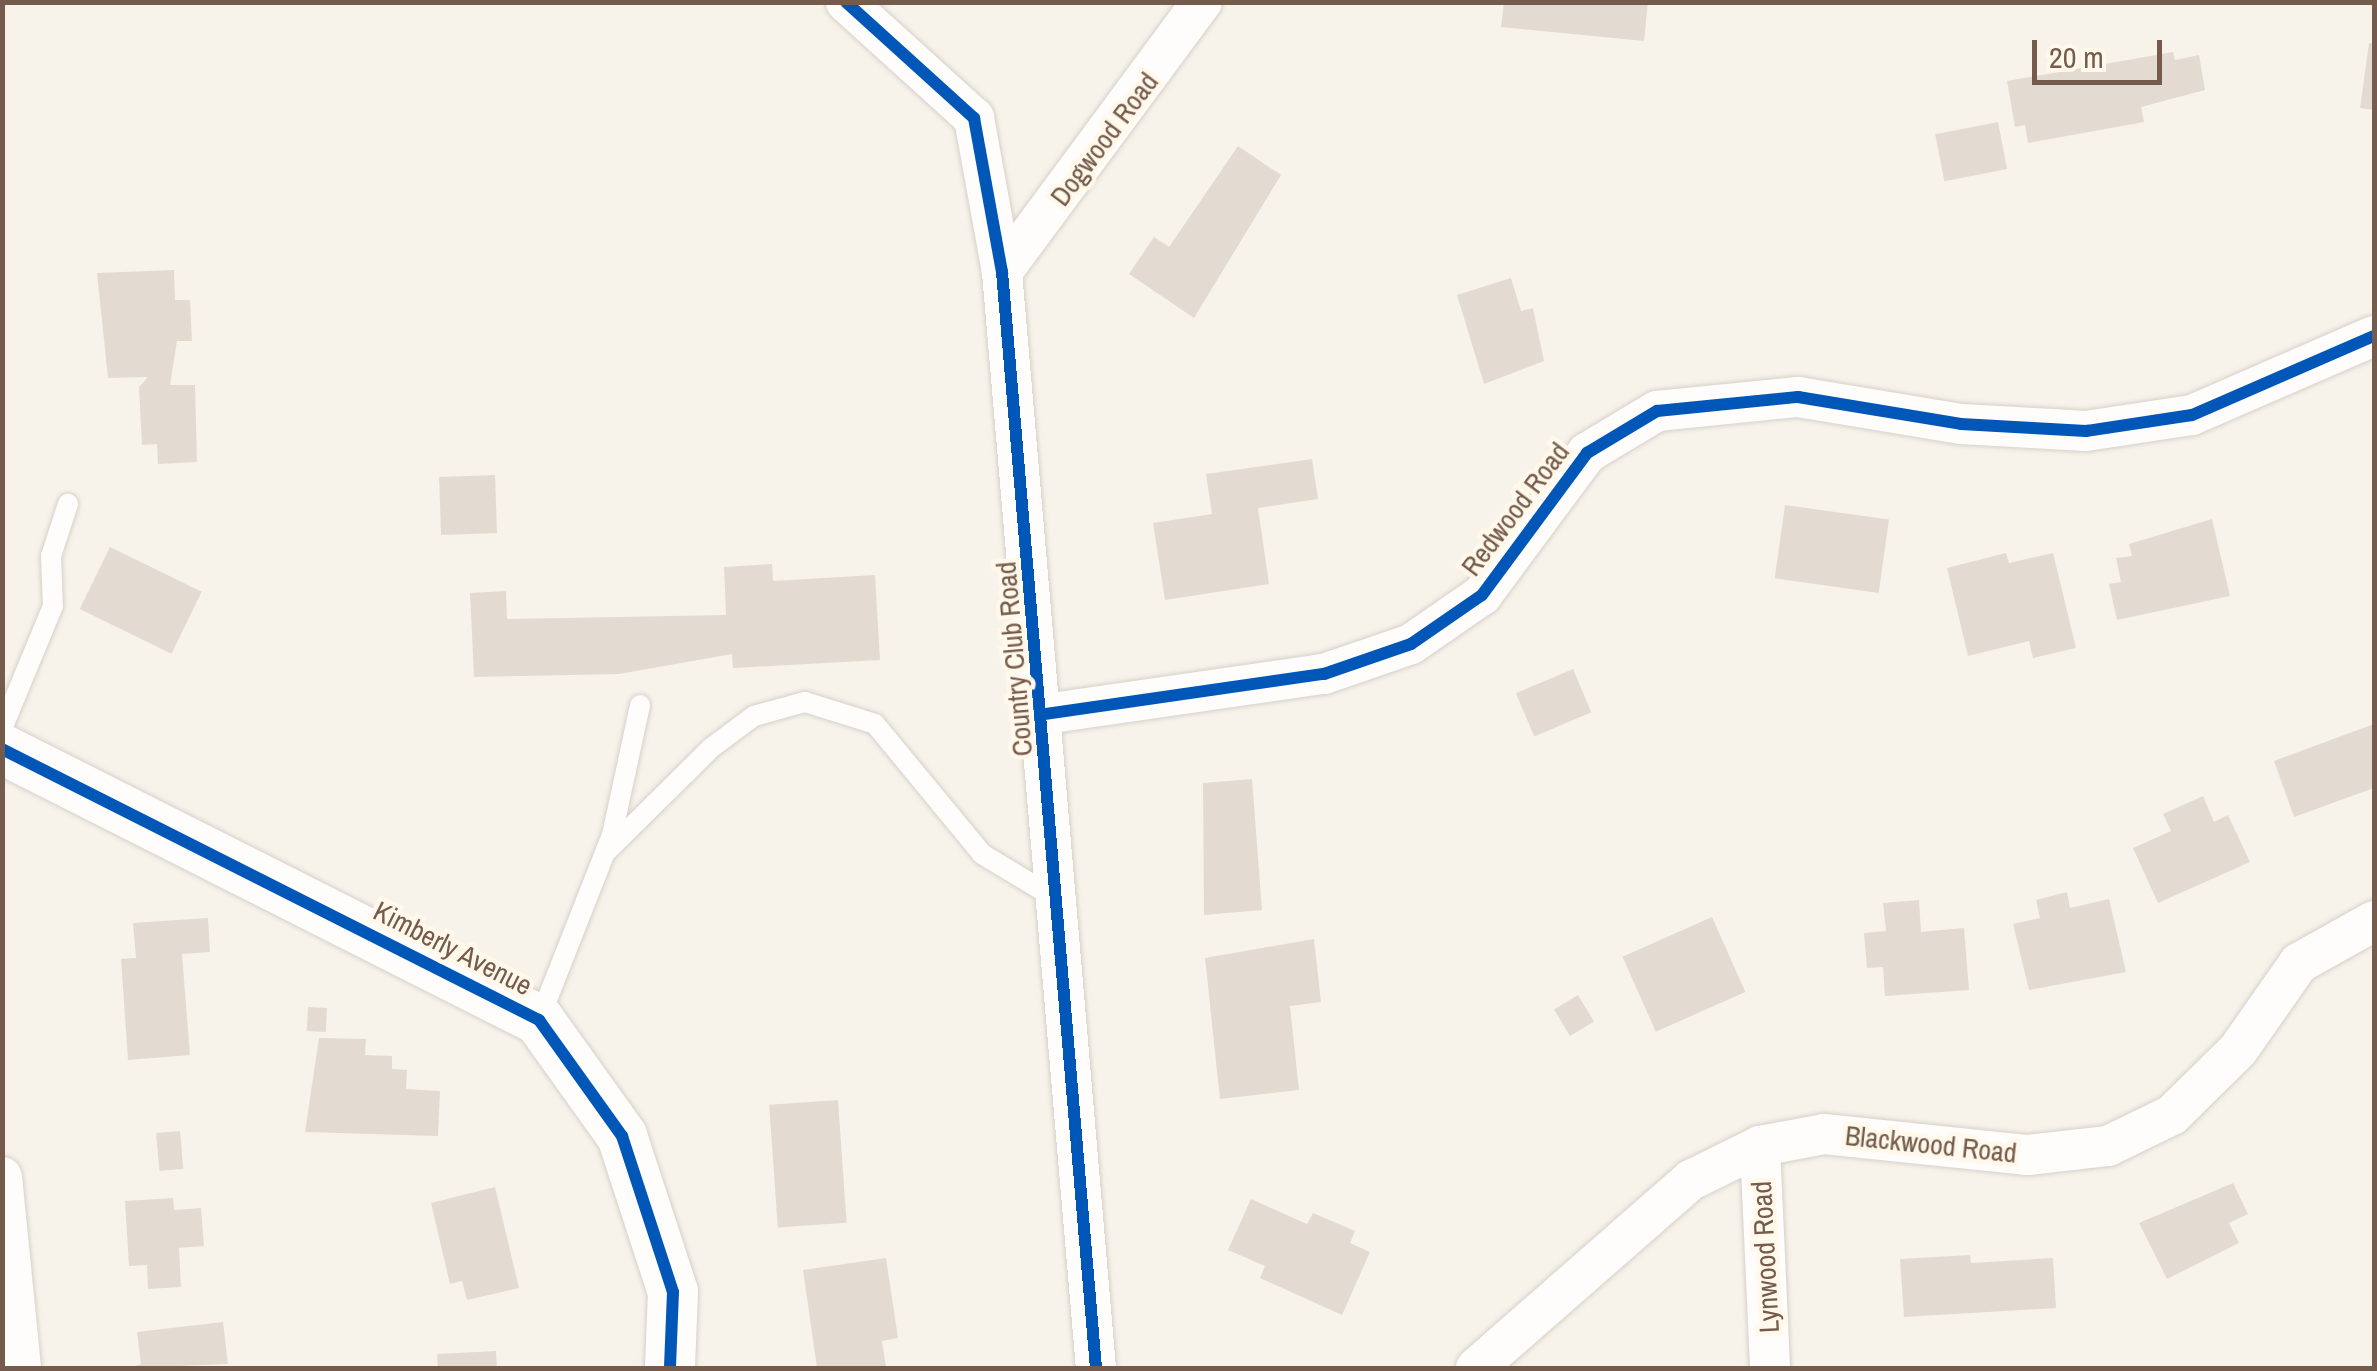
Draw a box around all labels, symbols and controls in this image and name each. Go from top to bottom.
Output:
scale bar [2037,20,2167,82]
text: 20 m [2049,37,2104,77]
street label: Dogwood Road [1043,66,1165,212]
street label: Redwood Road [1454,436,1576,582]
street label: Country Club Road [989,560,1039,758]
street label: Kimberly Avenue [368,893,538,1003]
street label: Blackwood Road [1844,1118,2018,1170]
street label: Lynwood Road [1744,1180,1786,1334]

